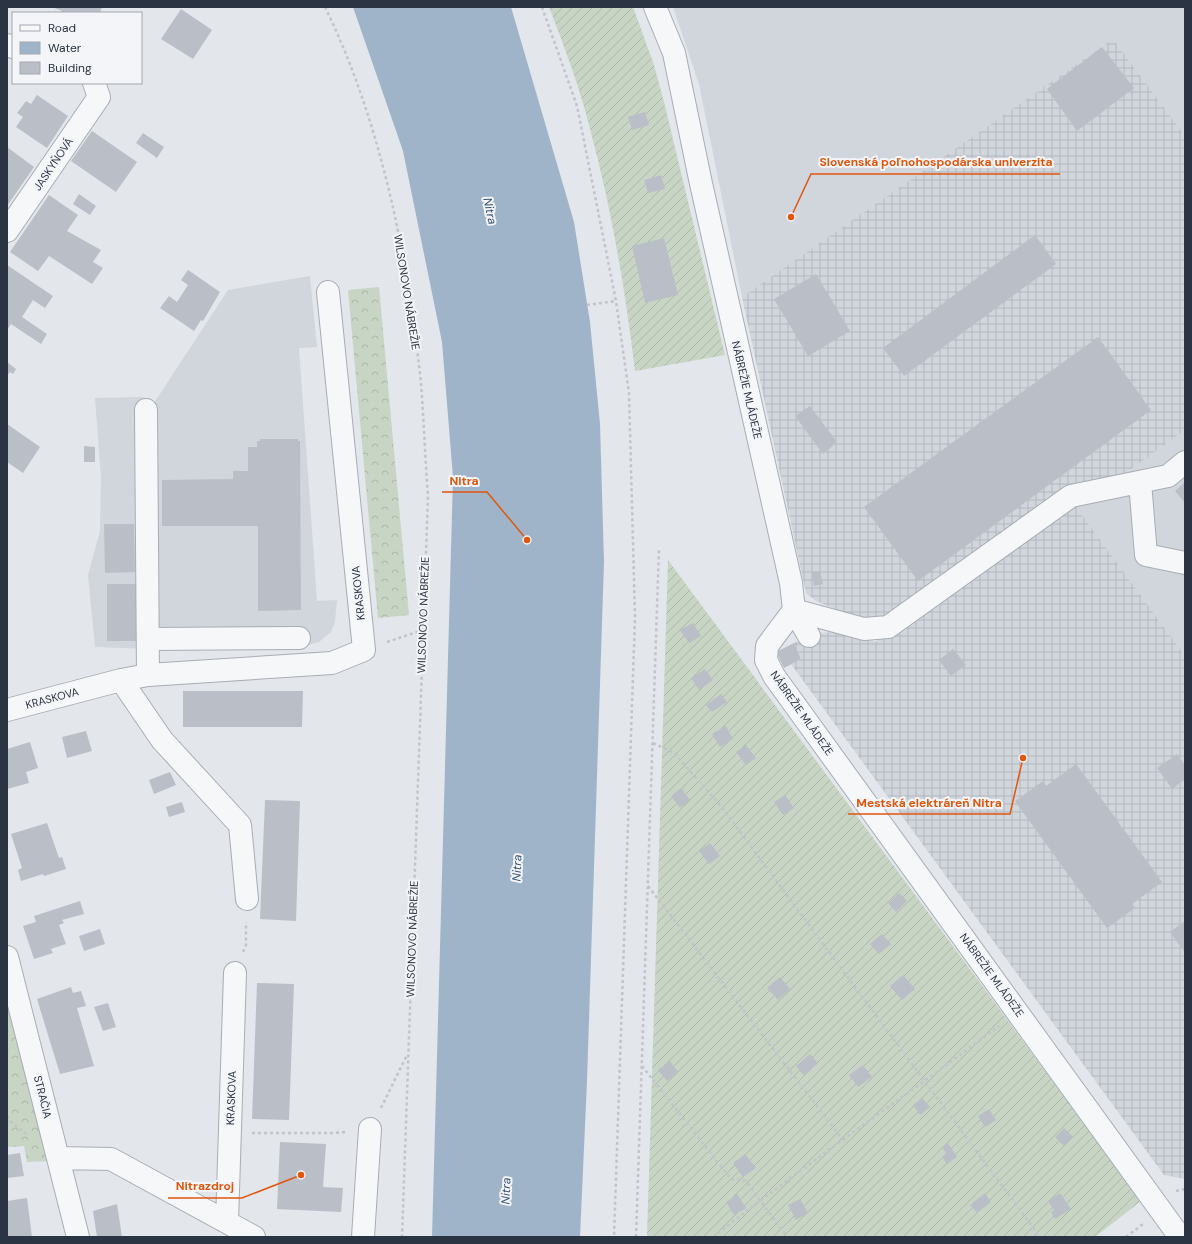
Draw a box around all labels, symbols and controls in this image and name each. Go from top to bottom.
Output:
legend [12,12,142,84]
text: Road [48,20,76,36]
text: Water [48,40,82,56]
text: Building [48,60,92,76]
street label: JASKYŇOVÁ [30,135,76,193]
callout: Slovenská poľnohospodárska univerzita [811,150,1060,174]
text: Slovenská poľnohospodárska univerzita [819,154,1053,170]
water label: Nitra [479,196,501,226]
street label: WILSONOVO NÁBREŽIE [391,233,423,351]
street label: NÁBREŽIE MLÁDEŽE [729,340,765,440]
callout: Nitra [442,468,487,492]
text: Nitra [449,473,479,489]
street label: WILSONOVO NÁBREŽIE [414,556,432,674]
street label: KRASKOVA [348,565,368,621]
street label: NÁBREŽIE MLÁDEŽE [768,668,836,758]
street label: KRASKOVA [24,684,80,712]
callout: Mestská elektráreň Nitra [848,790,1010,814]
text: Mestská elektráreň Nitra [856,795,1002,811]
water label: Nitra [509,854,525,882]
street label: WILSONOVO NÁBREŽIE [403,880,421,998]
street label: NÁBREŽIE MLÁDEŽE [957,930,1027,1020]
street label: KRASKOVA [223,1071,239,1125]
street label: STRAČIA [31,1074,55,1120]
callout: Nitrazdroj [168,1174,242,1198]
water label: Nitra [498,1177,514,1205]
text: Nitrazdroj [176,1178,234,1194]

